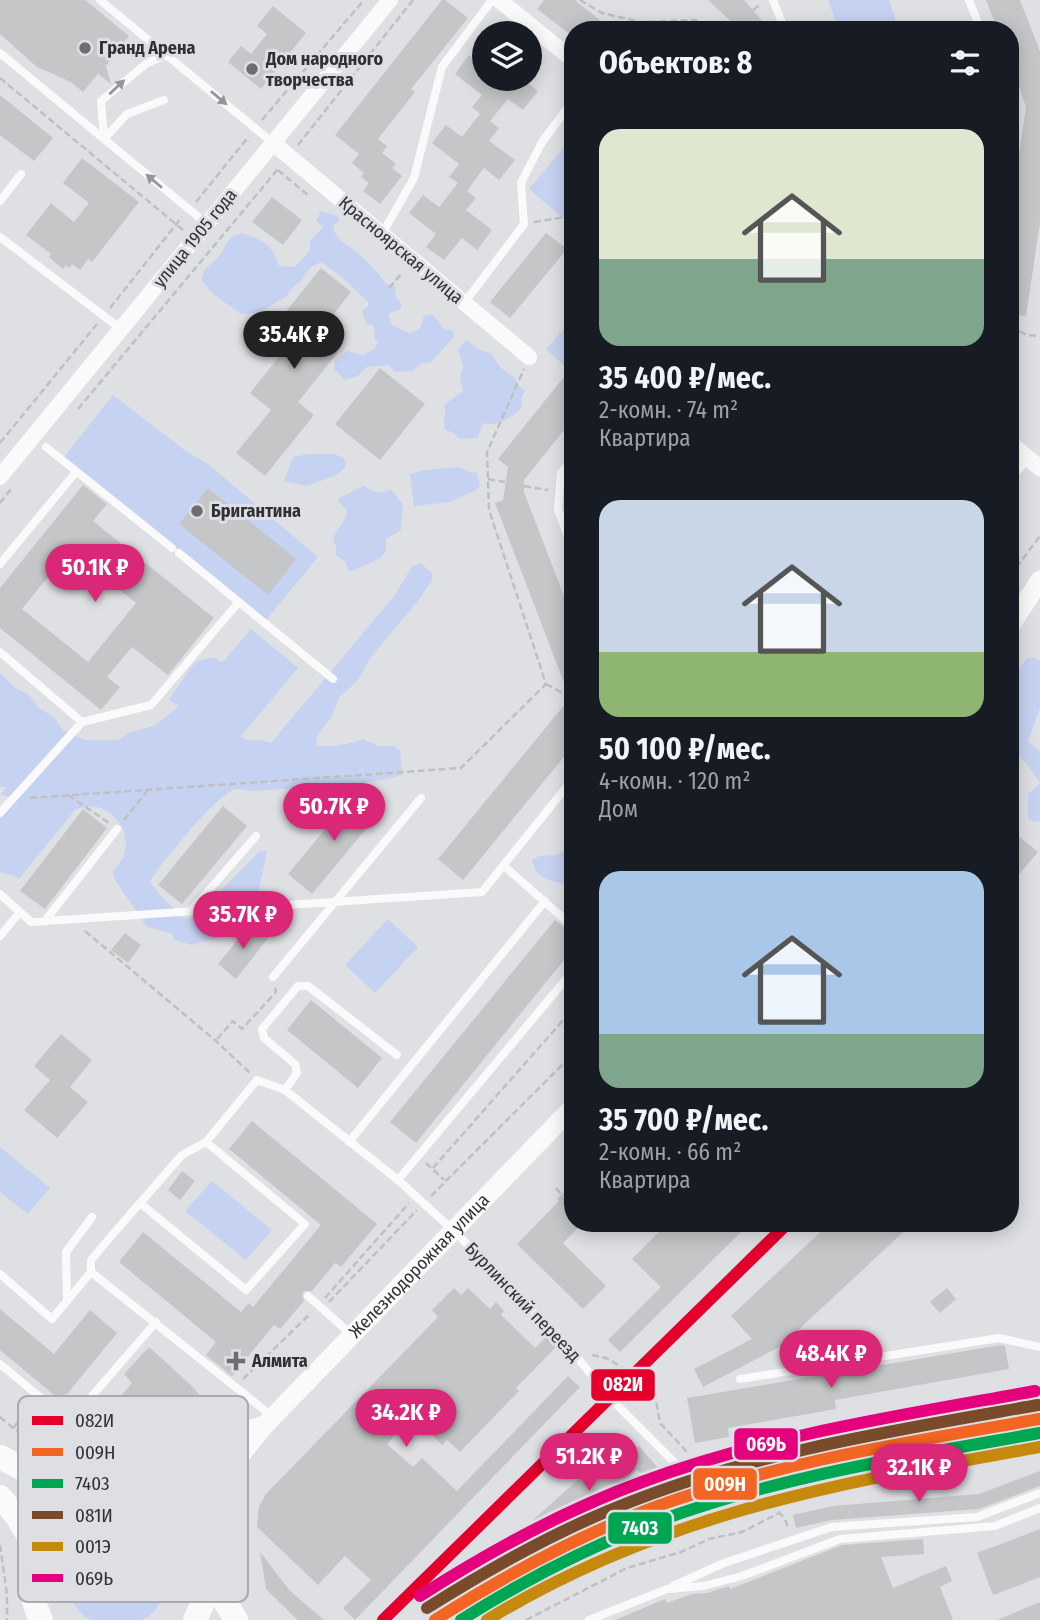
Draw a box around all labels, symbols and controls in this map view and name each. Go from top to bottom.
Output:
map controls [472,21,542,91]
button: layers [472,21,542,91]
place label: Гранд Арена [99,37,196,59]
marker: Гранд Арена [77,40,93,56]
icon: filters [946,44,984,82]
text: Объектов: 8 [599,45,752,81]
place label: Дом народного творчества [265,48,383,91]
marker: Дом народного творчества [244,61,260,77]
one-way arrow [108,79,125,95]
one-way arrow [209,91,227,106]
one-way arrow [146,173,164,188]
icon: home [729,175,855,301]
street label: улица 1905 года [148,184,242,292]
street label: Красноярская улица [334,191,468,309]
pin: 35.4K ₽ [229,312,359,371]
text: 35.4K ₽ [259,320,329,348]
text: 35 400 ₽/мес. [599,360,771,396]
text: 2-комн. · 74 m² [599,396,738,424]
text: Квартира [599,424,691,452]
place label: Бригантина [211,500,301,522]
marker: Бригантина [189,503,205,519]
pin: 50.1K ₽ [30,544,160,604]
icon: home [729,546,855,672]
text: 50.1K ₽ [61,553,129,581]
text: 50 100 ₽/мес. [599,731,771,767]
text: 4-комн. · 120 m² [599,767,751,795]
pin: 50.7K ₽ [269,784,399,843]
text: 50.7K ₽ [299,792,369,820]
text: Дом [599,795,638,823]
pin: 35.7K ₽ [178,892,308,951]
text: 35.7K ₽ [209,900,277,928]
icon: home [729,917,855,1043]
text: 35 700 ₽/мес. [599,1102,768,1138]
text: 2-комн. · 66 m² [599,1138,741,1166]
text: Квартира [599,1166,691,1194]
street label: Железнодорожная улица [344,1189,494,1342]
street label: Бурлинский переезд [460,1238,586,1366]
pin: 48.4K ₽ [766,1330,896,1390]
text: 48.4K ₽ [795,1339,867,1367]
place label: Алмита [251,1350,308,1372]
marker: Алмита [226,1351,246,1371]
line badge: 082И [590,1368,656,1402]
text: 082И [603,1373,643,1396]
pin: 34.2K ₽ [341,1390,471,1449]
legend [18,1396,248,1602]
text: 34.2K ₽ [371,1398,441,1426]
text: 082И [75,1409,114,1432]
line badge: 069Ь [733,1427,799,1461]
text: 069Ь [746,1433,787,1456]
pin: 51.2K ₽ [524,1434,654,1493]
text: 009Н [75,1441,115,1464]
text: 51.2K ₽ [556,1442,622,1470]
pin: 32.1K ₽ [854,1444,984,1504]
text: 32.1K ₽ [887,1453,951,1481]
line badge: 009Н [692,1467,758,1501]
text: 7403 [75,1472,110,1495]
text: 009Н [704,1473,746,1496]
text: 081И [75,1504,113,1527]
line badge: 7403 [607,1511,673,1545]
text: 7403 [622,1517,658,1540]
text: 001Э [75,1535,111,1558]
text: 069Ь [75,1567,113,1590]

